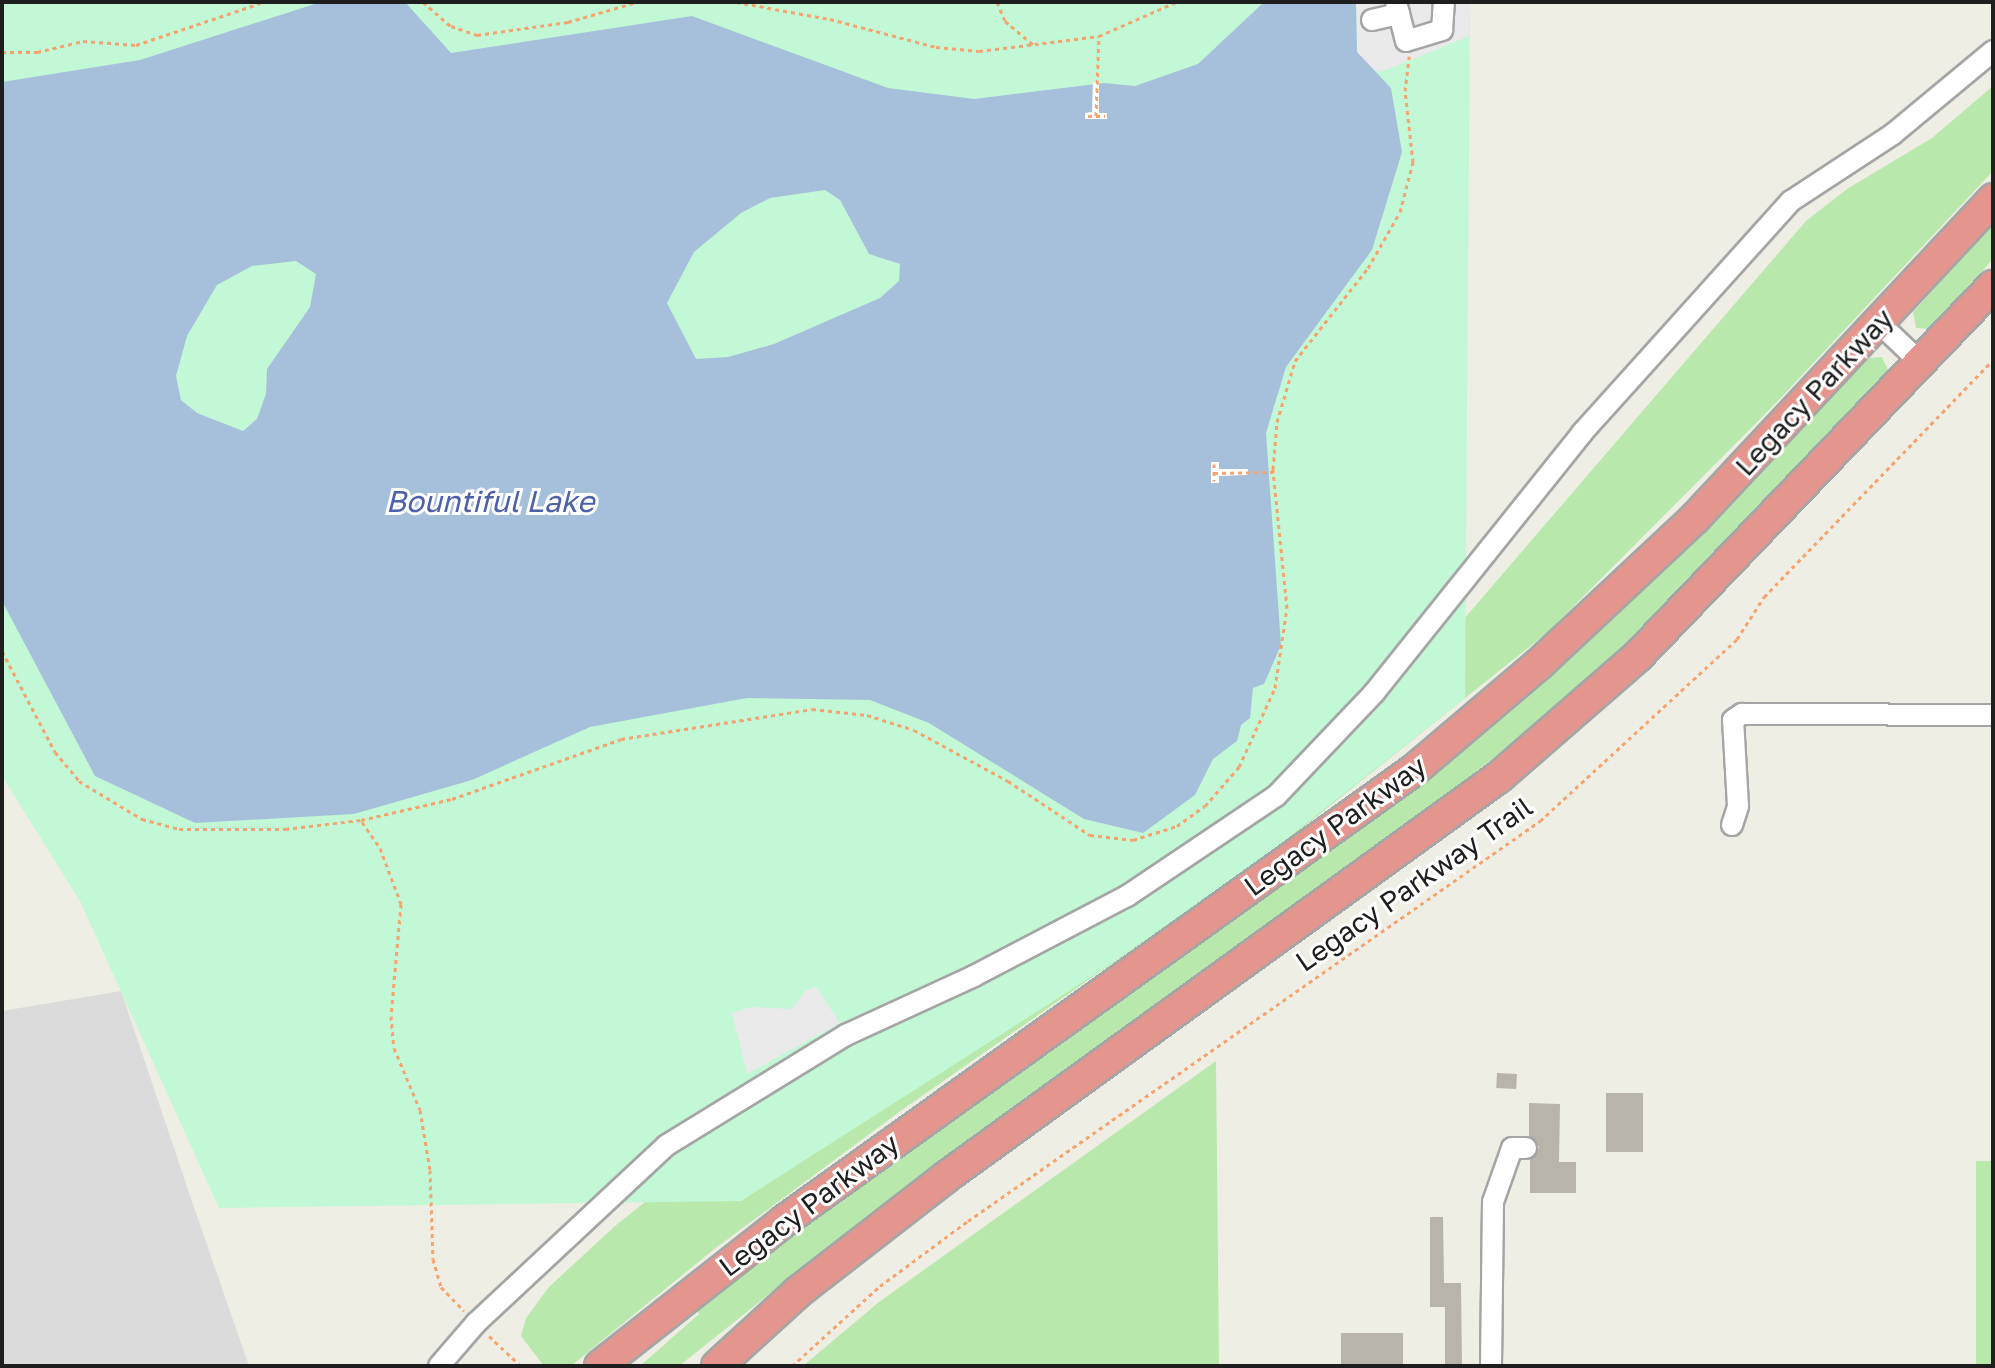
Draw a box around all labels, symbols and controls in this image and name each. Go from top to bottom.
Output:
street label: Legacy Parkway [1728,301,1900,483]
water label: Bountiful Lake [386,483,594,519]
street label: Legacy Parkway [1238,749,1432,903]
street label: Legacy Parkway Trail [1289,790,1539,978]
street label: Legacy Parkway [713,1126,905,1284]

